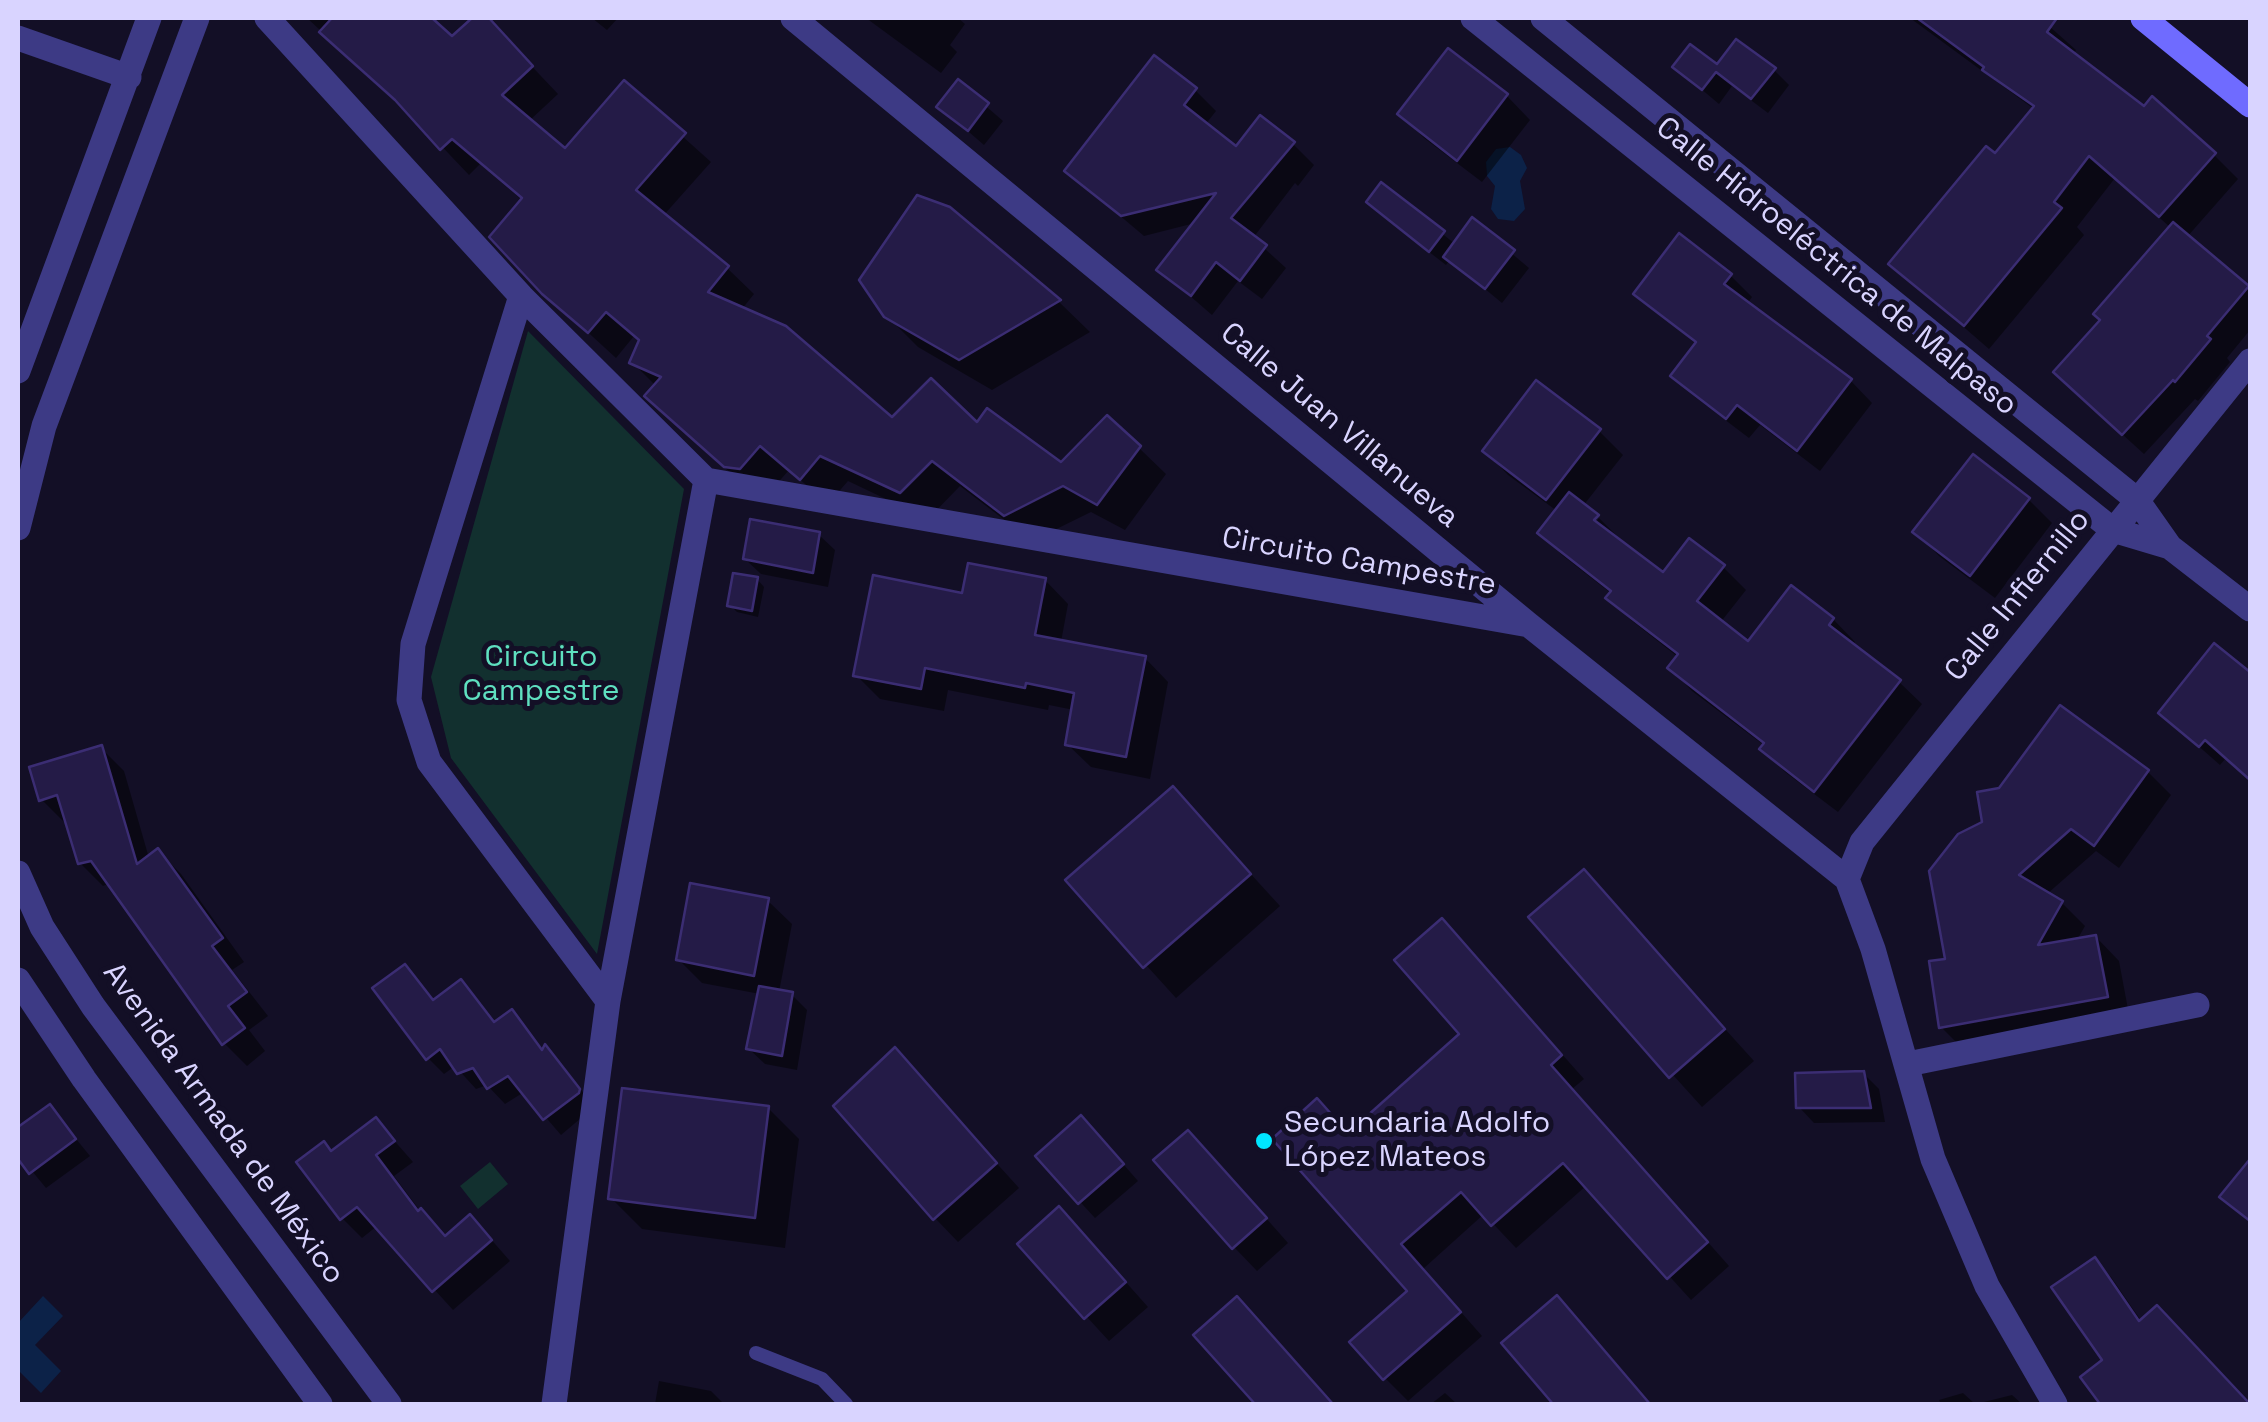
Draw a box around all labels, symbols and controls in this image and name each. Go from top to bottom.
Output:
street label: Calle Hidroeléctrica de Malpaso [1648,110,2024,424]
street label: Calle Juan Villanueva [1213,316,1465,536]
street label: Calle Infiernillo [1938,503,2098,689]
street label: Circuito Campestre [1219,520,1499,604]
park label: Circuito Campestre [462,640,620,710]
street label: Avenida Armada de México [94,956,352,1292]
place label: Secundaria Adolfo López Mateos [1284,1106,1550,1176]
marker: Secundaria Adolfo López Mateos [1253,1130,1275,1152]

